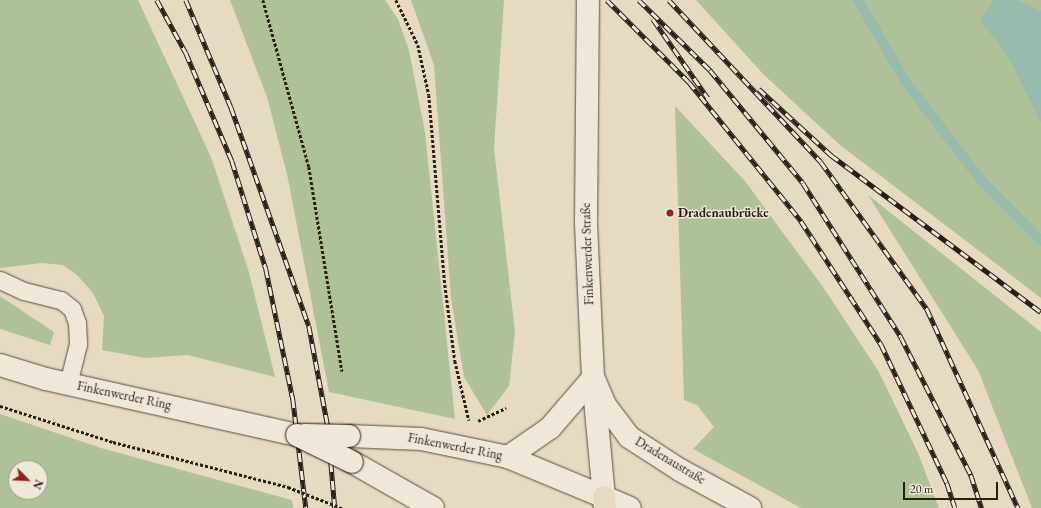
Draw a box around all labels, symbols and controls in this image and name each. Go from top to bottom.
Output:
street label: Finkenwerder Straße [578,203,598,305]
place label: Dradenaubrücke [678,205,769,221]
marker: Dradenaubrücke [665,208,675,218]
street label: Finkenwerder Ring [75,378,173,414]
street label: Finkenwerder Ring [406,430,504,464]
street label: Dradenaustraße [632,434,708,488]
north arrow [8,460,48,500]
scale bar [905,474,1000,500]
text: N [30,478,46,491]
text: 20 m [910,481,933,497]

